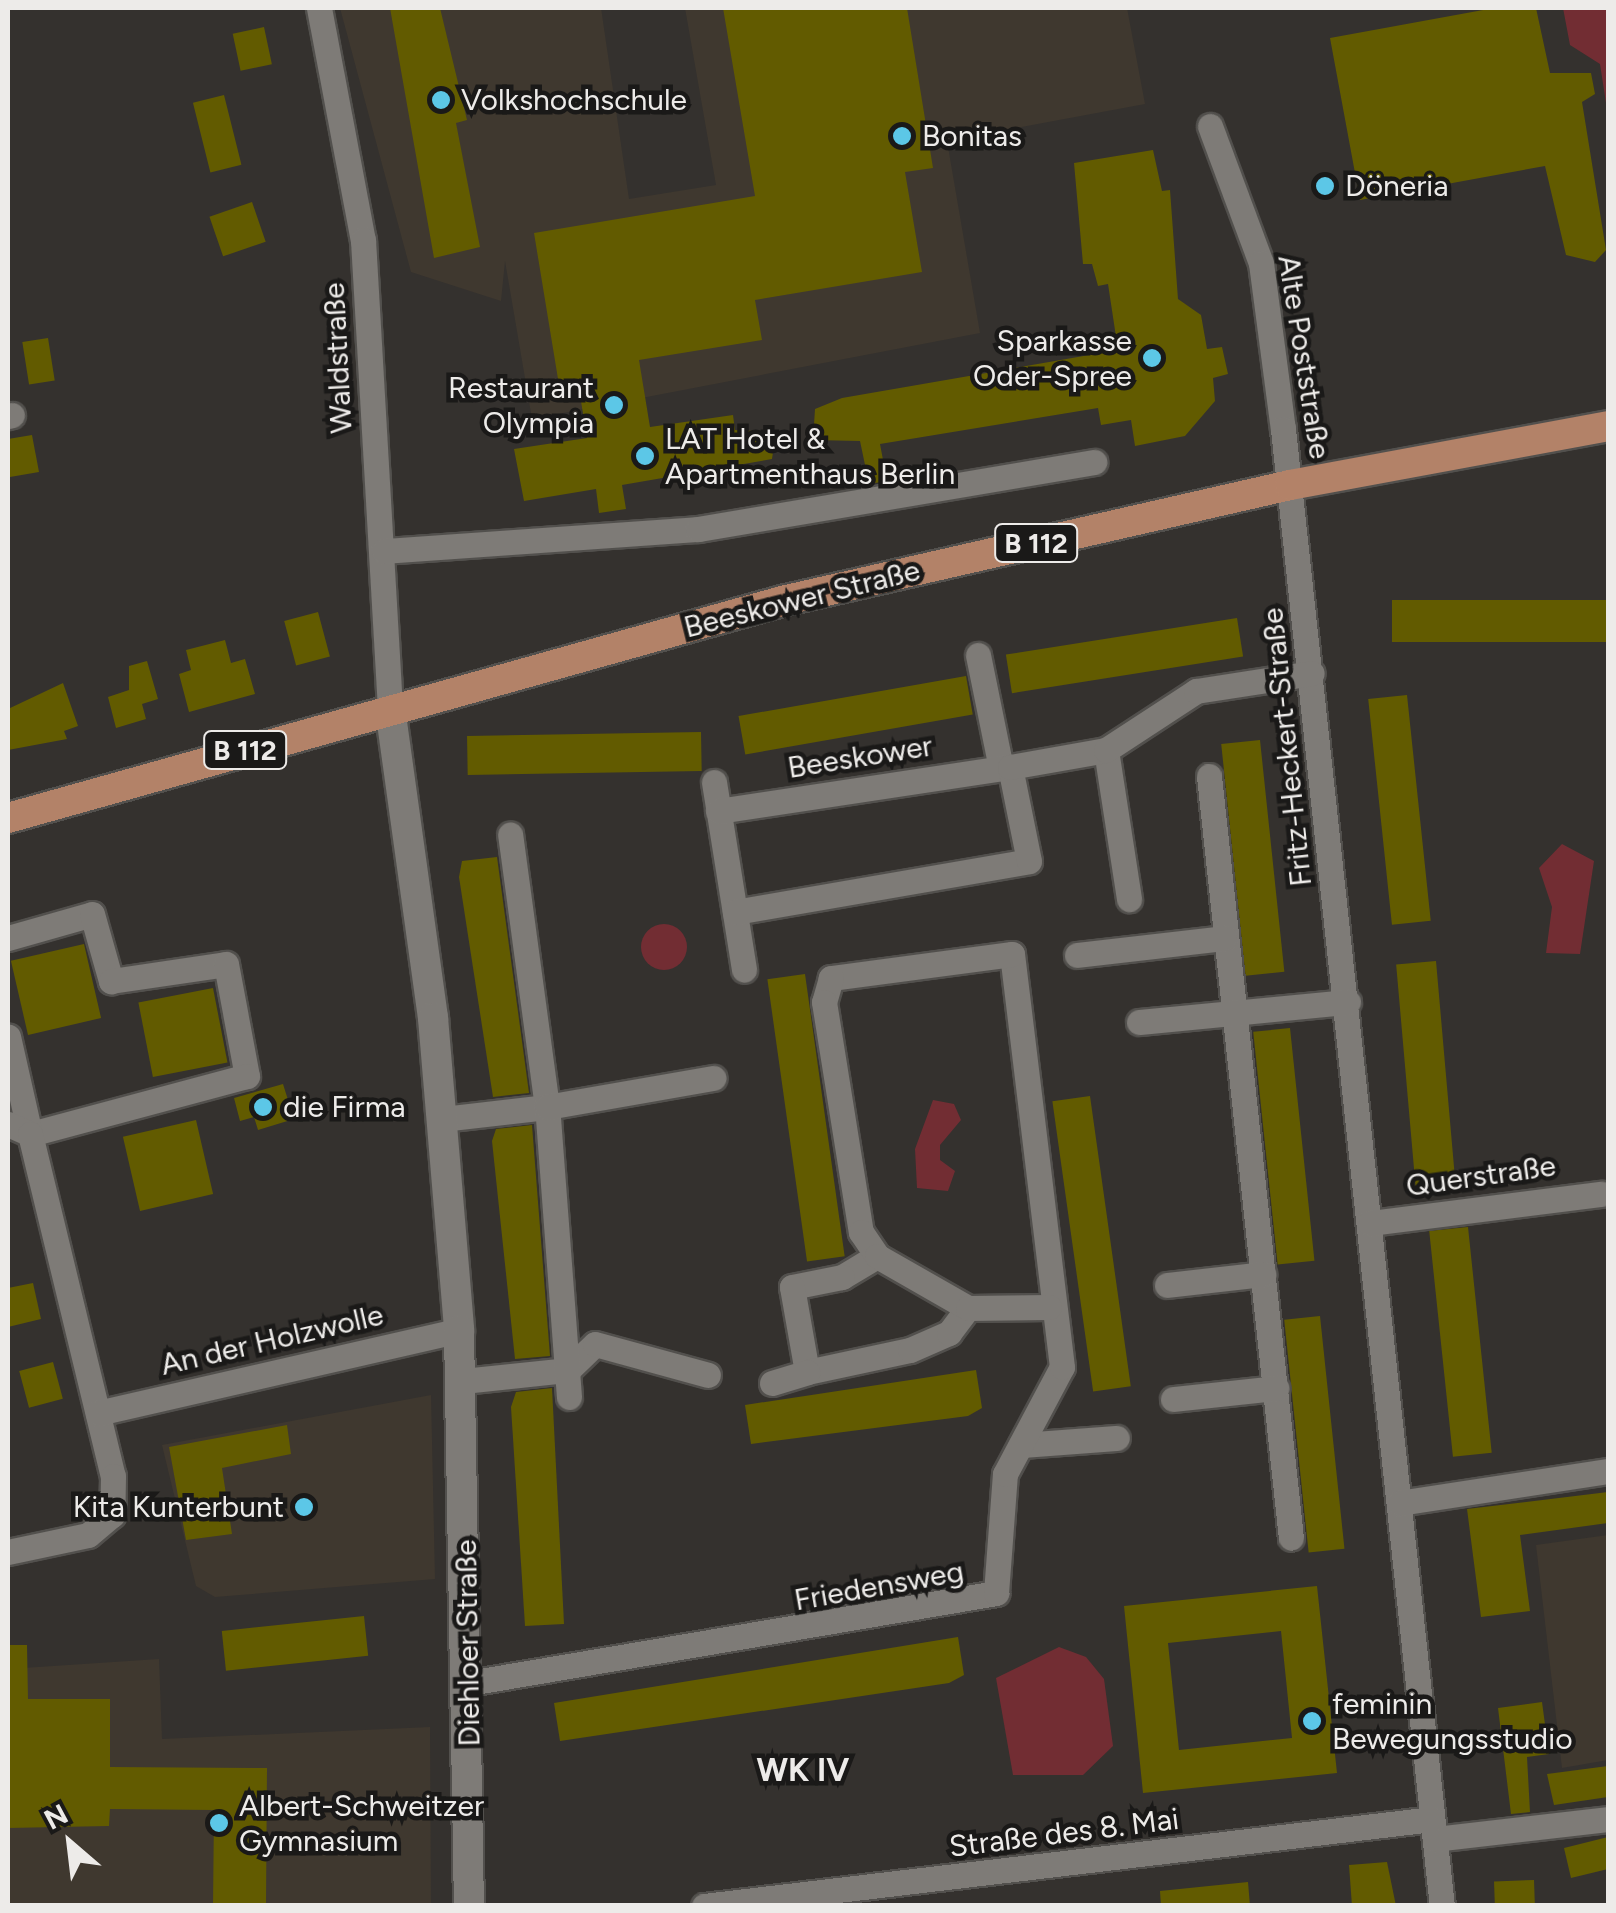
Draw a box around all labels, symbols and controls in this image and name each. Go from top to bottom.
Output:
place label: Volkshochschule [461,82,687,118]
marker: Volkshochschule [430,89,452,111]
place label: Bonitas [922,118,1022,154]
marker: Bonitas [891,125,913,147]
place label: Döneria [1345,168,1449,204]
marker: Döneria [1314,175,1336,197]
street label: Alte Poststraße [1270,253,1338,461]
street label: Waldstraße [316,282,360,434]
place label: Sparkasse Oder-Spree [973,323,1132,394]
marker: Sparkasse Oder-Spree [1141,347,1163,369]
place label: Restaurant Olympia [448,370,594,440]
marker: Restaurant Olympia [603,394,625,416]
place label: LAT Hotel & Apartmenthaus Berlin [665,421,955,492]
marker: LAT Hotel & Apartmenthaus Berlin [634,445,656,467]
road number: B 112 [994,520,1078,566]
street label: Beeskower Straße [680,552,924,646]
street label: Fritz-Heckert-Straße [1254,606,1320,888]
road number: B 112 [202,727,288,773]
street label: Beeskower [785,728,935,786]
place label: die Firma [283,1089,406,1125]
marker: die Firma [252,1096,274,1118]
street label: Querstraße [1404,1148,1558,1204]
street label: An der Holzwolle [157,1297,387,1383]
place label: Kita Kunterbunt [73,1489,284,1525]
marker: Kita Kunterbunt [293,1496,315,1518]
street label: Diehloer Straße [448,1539,488,1747]
street label: Friedensweg [792,1553,966,1619]
place label: feminin Bewegungsstudio [1332,1686,1573,1756]
marker: feminin Bewegungsstudio [1301,1710,1323,1732]
district label: WK IV [757,1751,849,1789]
place label: Albert-Schweitzer Gymnasium [239,1788,484,1858]
north arrow [20,1793,120,1893]
text: N [38,1796,73,1837]
street label: Straße des 8. Mai [947,1801,1181,1865]
marker: Albert-Schweitzer Gymnasium [208,1812,230,1834]

